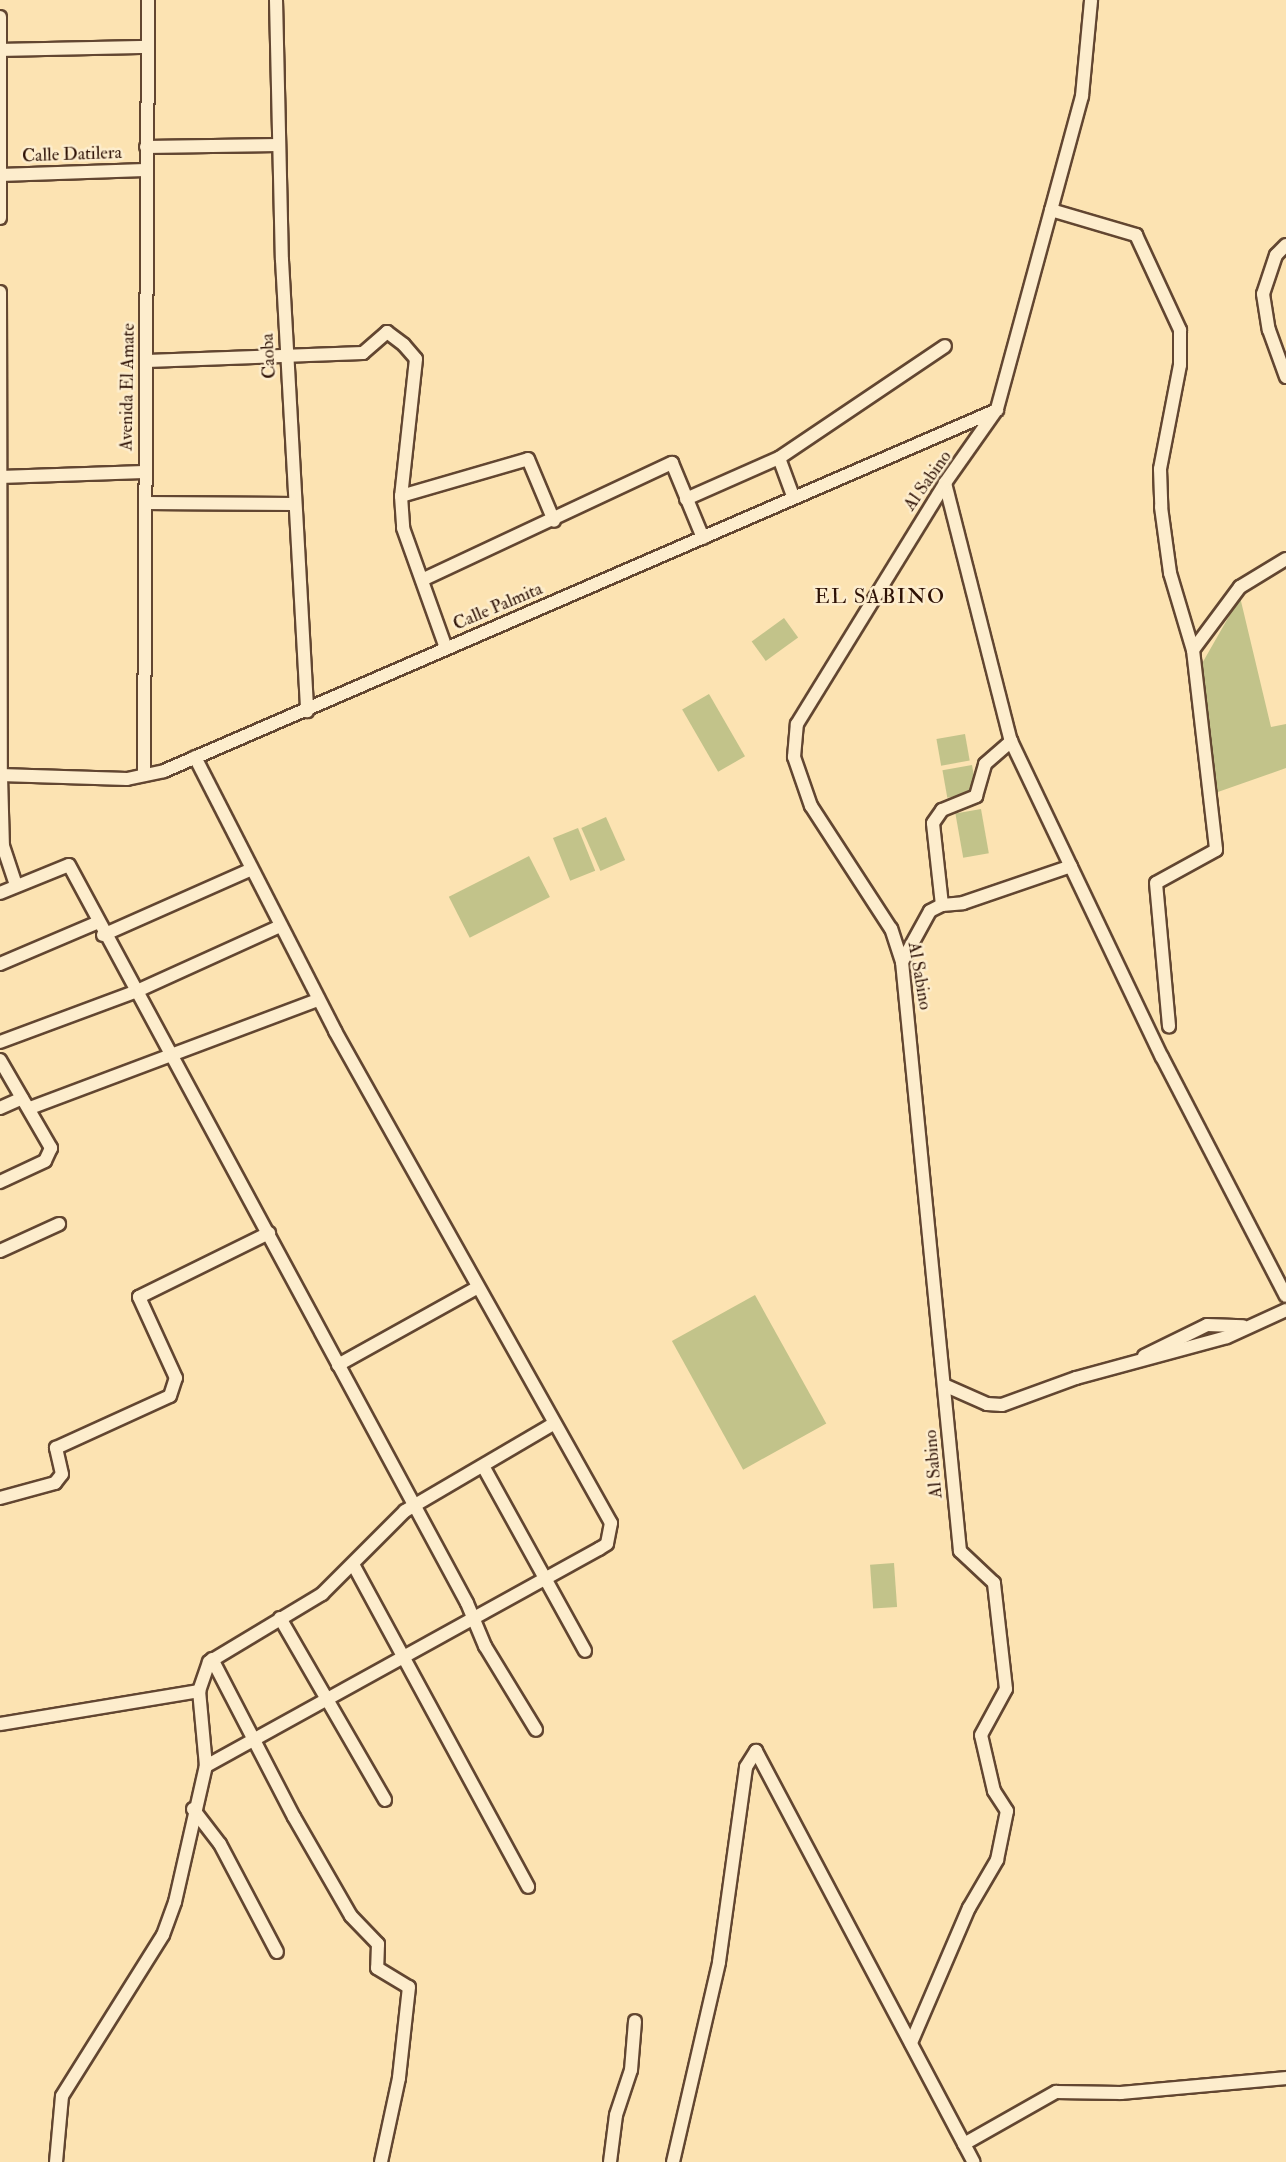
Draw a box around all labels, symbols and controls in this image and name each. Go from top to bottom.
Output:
street label: Calle Datilera [22,142,122,168]
street label: Avenida El Amate [116,323,140,451]
street label: Caoba [257,333,281,379]
street label: Al Sabino [899,447,957,515]
street label: Calle Palmita [450,579,546,635]
district label: EL SABINO [814,584,946,610]
street label: Al Sabino [902,940,936,1012]
street label: Al Sabino [920,1429,948,1499]

